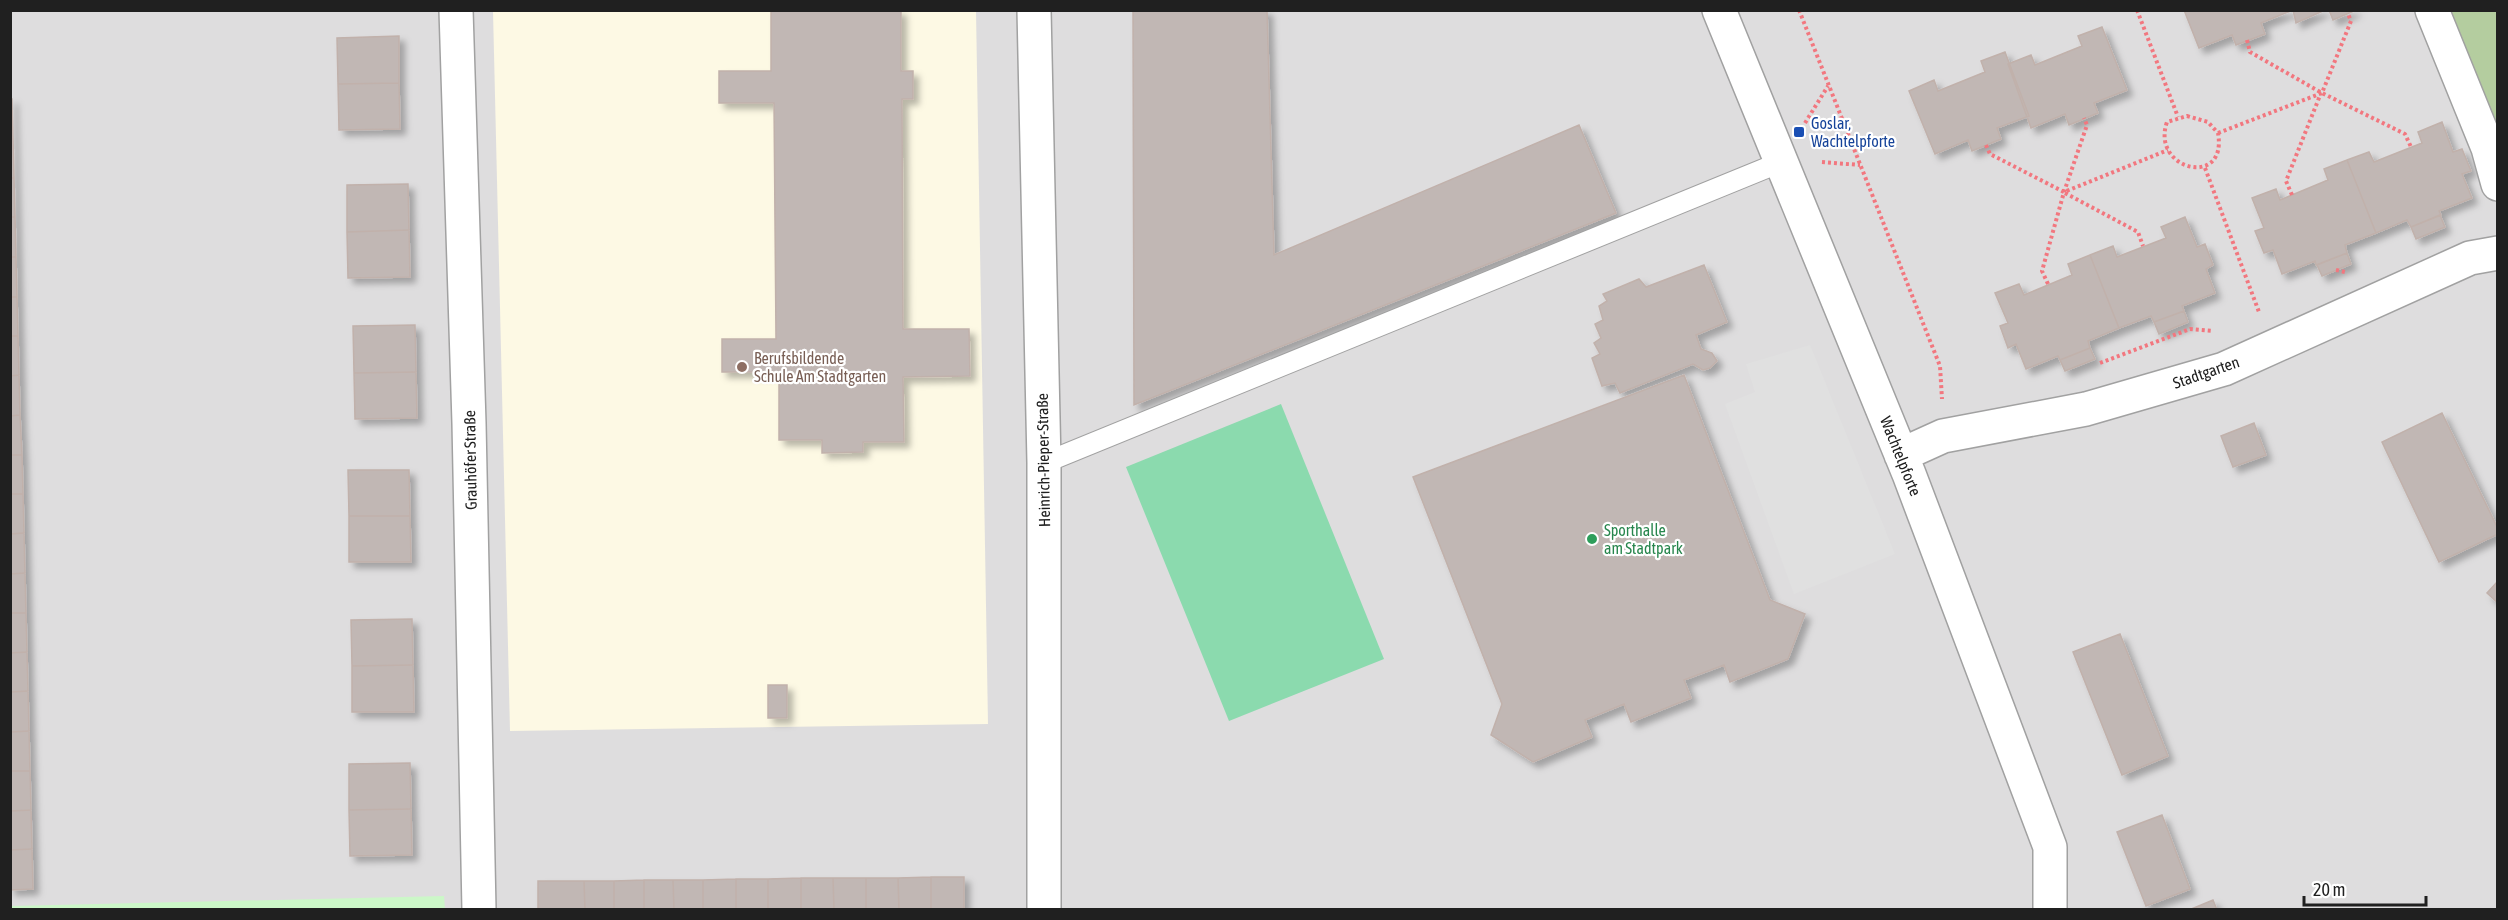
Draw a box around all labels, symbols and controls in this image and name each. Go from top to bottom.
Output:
place label: Goslar, Wachtelpforte [1811,114,1895,151]
marker: Goslar, Wachtelpforte [1792,125,1806,139]
place label: Berufsbildende Schule Am Stadtgarten [754,349,886,386]
street label: Stadtgarten [2170,352,2242,393]
marker: Berufsbildende Schule Am Stadtgarten [735,360,749,374]
street label: Heinrich-Pieper-Straße [1033,393,1054,527]
street label: Grauhöfer Straße [460,410,480,510]
street label: Wachtelpforte [1876,414,1925,499]
place label: Sporthalle am Stadtpark [1604,521,1683,558]
marker: Sporthalle am Stadtpark [1585,532,1599,546]
scale bar [2304,869,2426,907]
text: 20 m [2313,879,2345,900]

